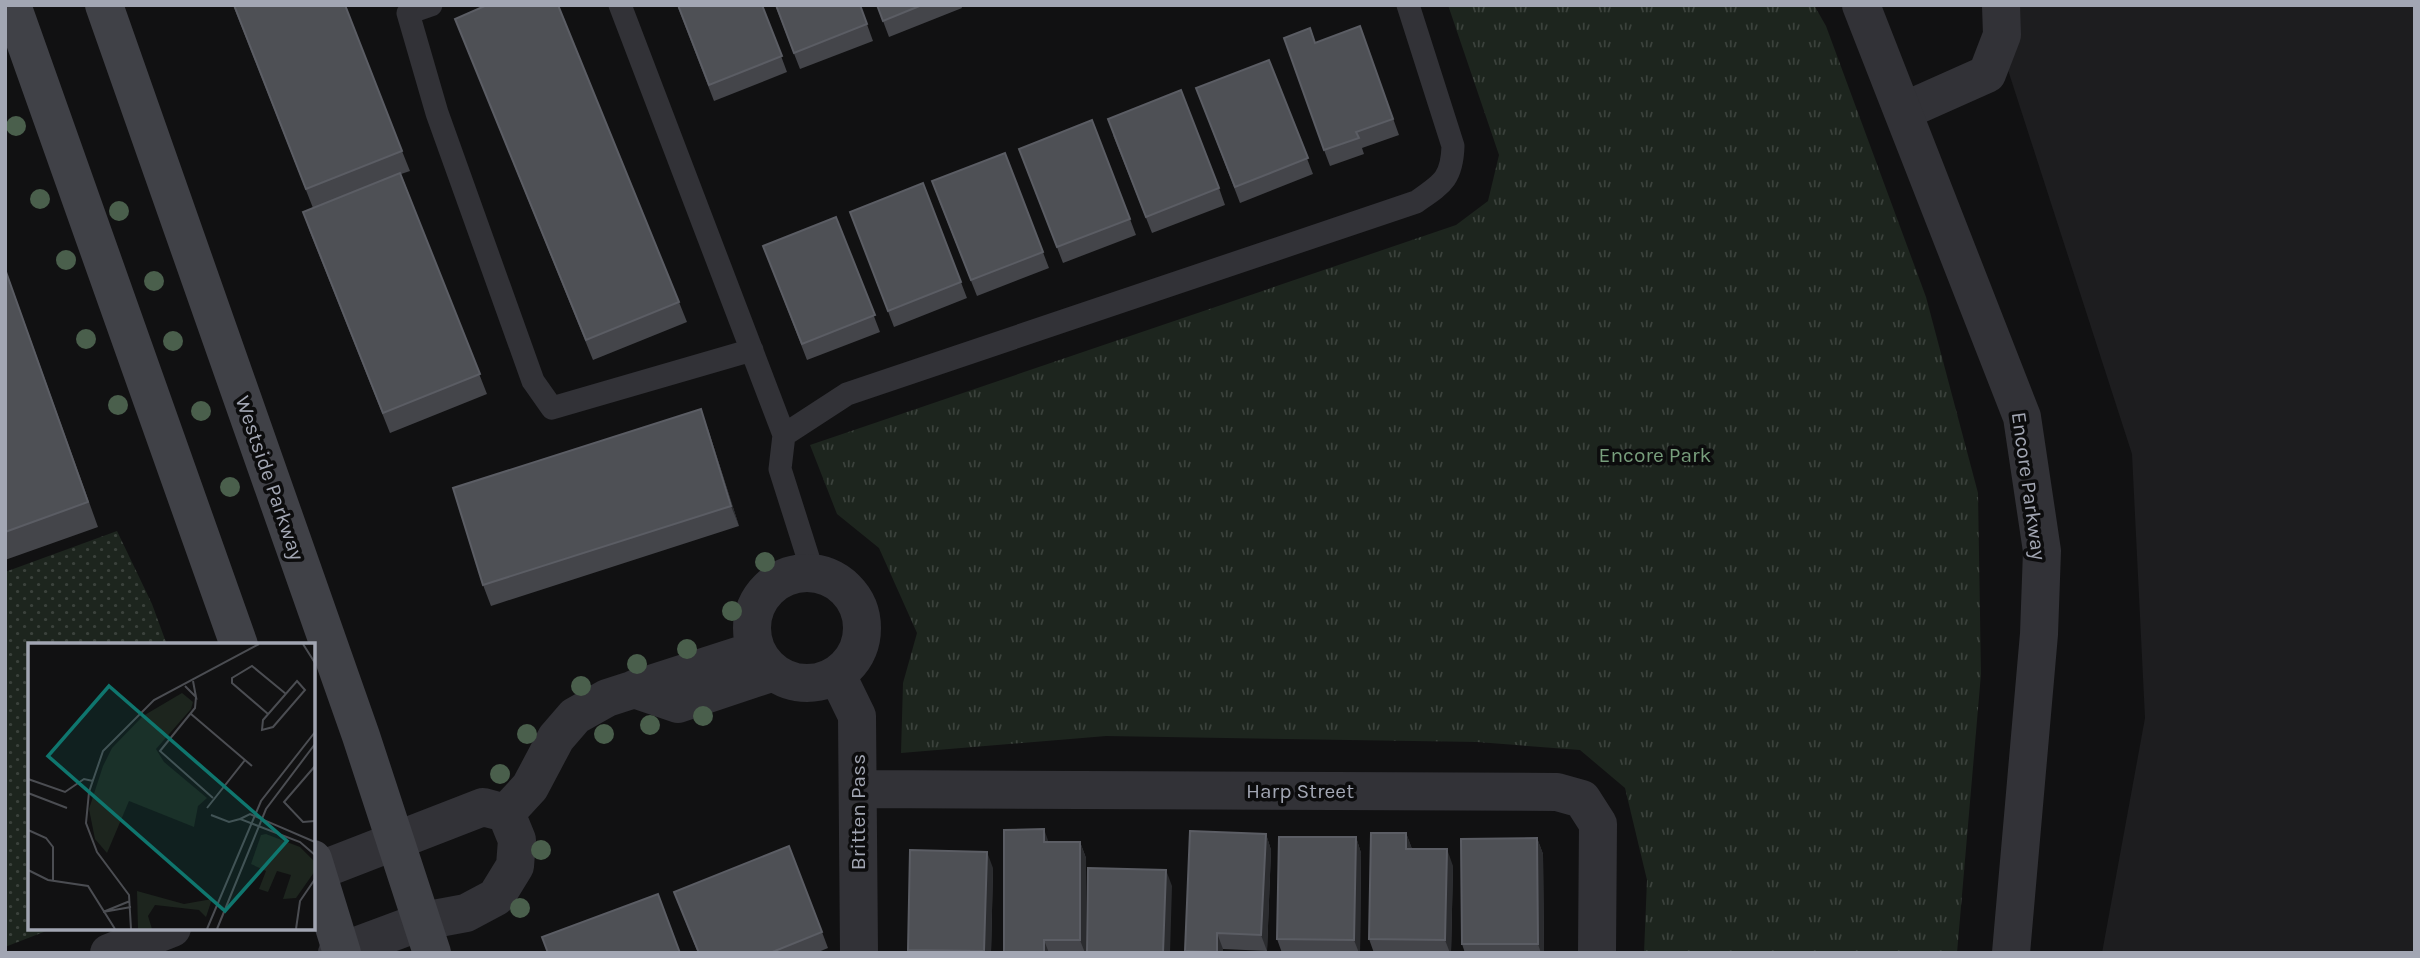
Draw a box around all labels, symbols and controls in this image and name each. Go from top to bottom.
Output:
street label: Westside Parkway [231,393,309,564]
street label: Encore Parkway [2007,410,2051,562]
park label: Encore Park [1599,443,1712,467]
inset map [28,643,315,930]
street label: Britten Pass [846,754,870,870]
street label: Harp Street [1246,779,1354,803]

